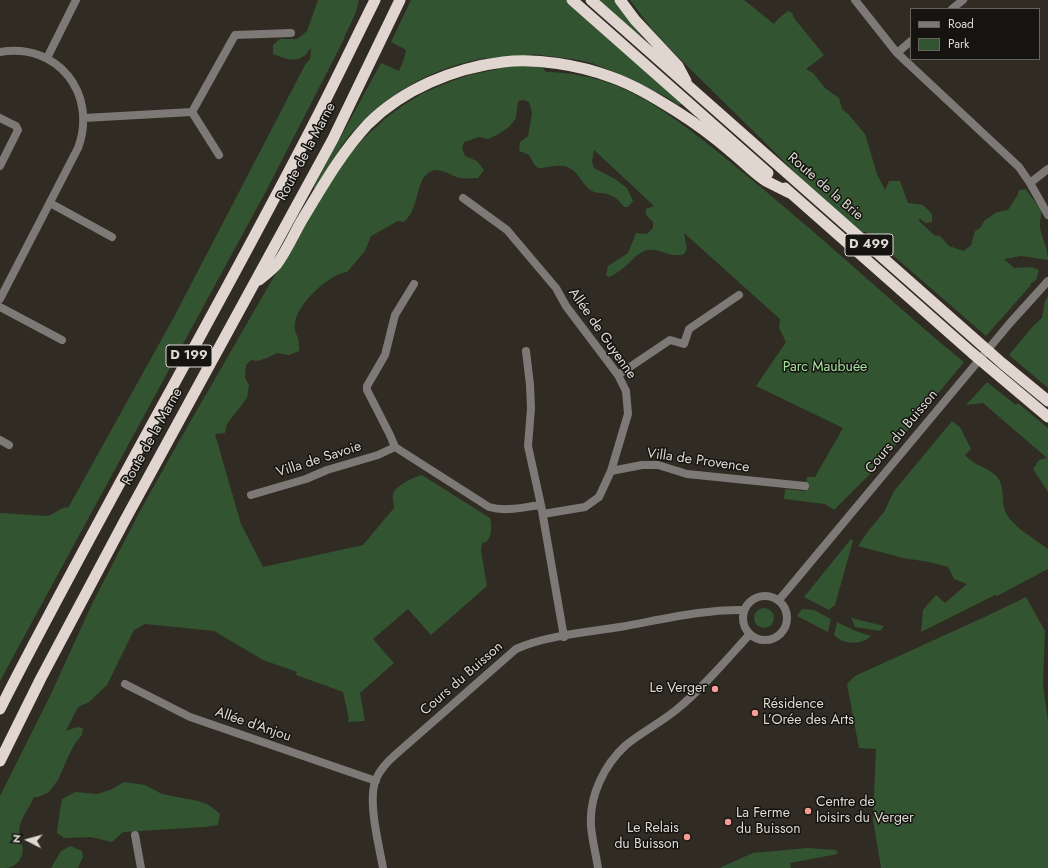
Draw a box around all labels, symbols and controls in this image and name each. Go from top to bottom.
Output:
legend [910,8,1040,60]
text: Road [948,15,974,33]
text: Park [948,35,969,53]
street label: Route de la Marne [274,100,340,204]
street label: Route de la Brie [784,150,866,224]
road number: D 499 [845,234,893,256]
street label: Allée de Guyenne [564,285,640,383]
road number: D 199 [166,345,212,367]
park label: Parc Maubuée [783,360,867,376]
street label: Route de la Marne [119,385,187,489]
street label: Cours du Buisson [862,387,942,477]
street label: Villa de Savoie [274,438,364,482]
street label: Villa de Provence [646,445,750,477]
street label: Cours du Buisson [417,639,507,719]
place label: Le Verger [649,681,707,697]
marker: Le Verger [710,684,720,694]
place label: Résidence L’Orée des Arts [763,697,854,730]
street label: Allée d'Anjou [213,704,293,746]
marker: Résidence L’Orée des Arts [750,708,760,718]
place label: Centre de loisirs du Verger [816,795,914,828]
place label: La Ferme du Buisson [736,806,801,838]
marker: Centre de loisirs du Verger [803,806,813,816]
marker: La Ferme du Buisson [723,817,733,827]
north arrow [8,820,48,860]
place label: Le Relais du Buisson [614,821,679,854]
marker: Le Relais du Buisson [682,832,692,842]
text: N [8,834,24,844]

